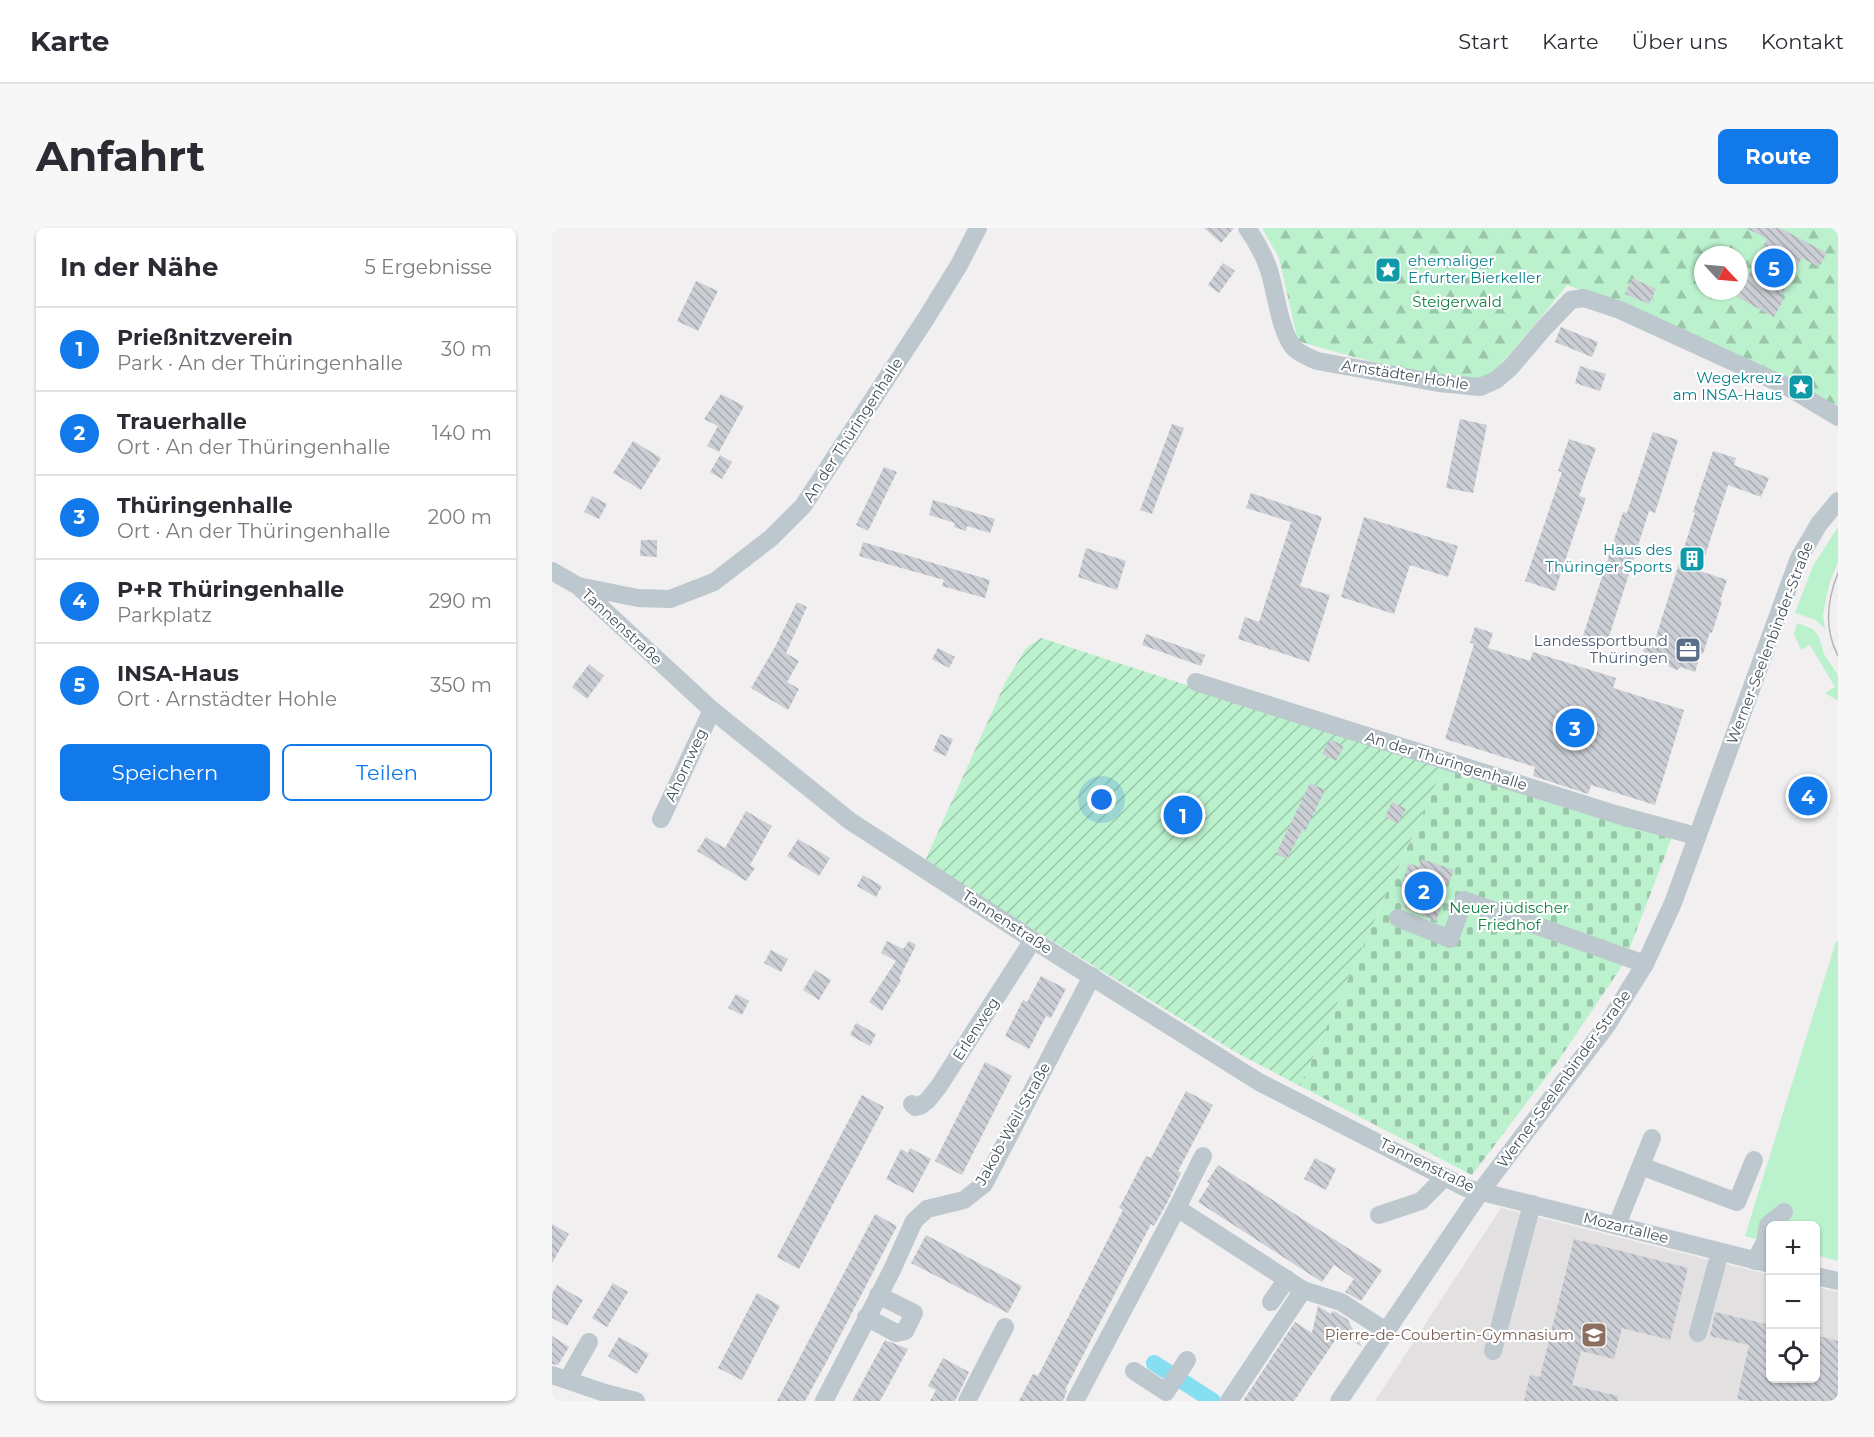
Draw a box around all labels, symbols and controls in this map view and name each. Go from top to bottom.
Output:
text: Karte [30,24,110,58]
text: Start [1458,29,1509,54]
text: Karte [1542,29,1599,54]
text: Über uns [1632,29,1728,54]
text: Kontakt [1761,29,1844,54]
button: Route [1718,129,1838,184]
text: Anfahrt [36,130,205,182]
north arrow [1694,246,1748,300]
pin: 5 [1754,246,1794,291]
text: In der Nähe [60,251,218,283]
place label: ehemaliger Erfurter Bierkeller [1408,251,1541,287]
text: 5 Ergebnisse [364,255,492,279]
place icon: ehemaliger Erfurter Bierkeller [1373,255,1403,285]
park label: Steigerwald [1412,292,1502,311]
text: Prießnitzverein [117,324,293,351]
text: 1 [76,337,83,361]
text: 30 m [441,337,492,361]
text: Park · An der Thüringenhalle [117,351,403,375]
street label: An der Thüringenhalle [799,354,906,506]
street label: Arnstädter Hohle [1340,355,1470,394]
place label: Wegekreuz am INSA-Haus [1673,368,1782,404]
place icon: Wegekreuz am INSA-Haus [1786,372,1816,402]
text: Trauerhalle [117,408,247,435]
text: 2 [74,421,85,445]
text: 140 m [432,421,492,445]
text: Ort · An der Thüringenhalle [117,435,390,459]
text: Thüringenhalle [117,492,293,519]
text: 3 [74,505,85,529]
text: 200 m [428,505,492,529]
text: Ort · An der Thüringenhalle [117,519,390,543]
street label: Werner-Seelenbinder-Straße [1722,539,1817,747]
place label: Haus des Thüringer Sports [1545,540,1672,576]
building icon: Haus des Thüringer Sports [1677,544,1707,574]
text: P+R Thüringenhalle [117,576,344,603]
street label: Tannenstraße [578,584,667,669]
text: 4 [73,589,86,613]
text: 290 m [429,589,492,613]
text: Parkplatz [117,603,212,627]
place label: Landessportbund Thüringen [1534,631,1668,667]
office icon: Landessportbund Thüringen [1673,635,1703,665]
text: INSA-Haus [117,660,239,687]
text: 5 [74,673,85,697]
text: 350 m [430,673,492,697]
text: Ort · Arnstädter Hohle [117,687,337,711]
pin: 3 [1556,706,1594,750]
street label: Ahornweg [660,725,711,804]
street label: An der Thüringenhalle [1363,727,1529,794]
button: Speichern [60,744,270,801]
button: Teilen [282,744,492,801]
pin: 4 [1788,774,1828,818]
your location [1087,785,1116,814]
pin: 1 [1164,792,1202,838]
pin: 2 [1404,868,1444,914]
street label: Tannenstraße [959,885,1056,958]
park label: Neuer jüdischer Friedhof [1449,898,1569,934]
street label: Werner-Seelenbinder-Straße [1493,986,1635,1171]
street label: Erlenweg [948,994,1003,1064]
street label: Jakob-Weil-Straße [971,1059,1054,1189]
street label: Tannenstraße [1377,1133,1478,1196]
street label: Mozartallee [1582,1208,1671,1247]
map controls [1766,1221,1820,1383]
button: + [1766,1221,1820,1275]
button: − [1766,1275,1820,1329]
school or university icon: Pierre-de-Coubertin-Gymnasium [1579,1320,1609,1350]
place label: Pierre-de-Coubertin-Gymnasium [1325,1325,1574,1344]
button: locate [1766,1329,1820,1383]

